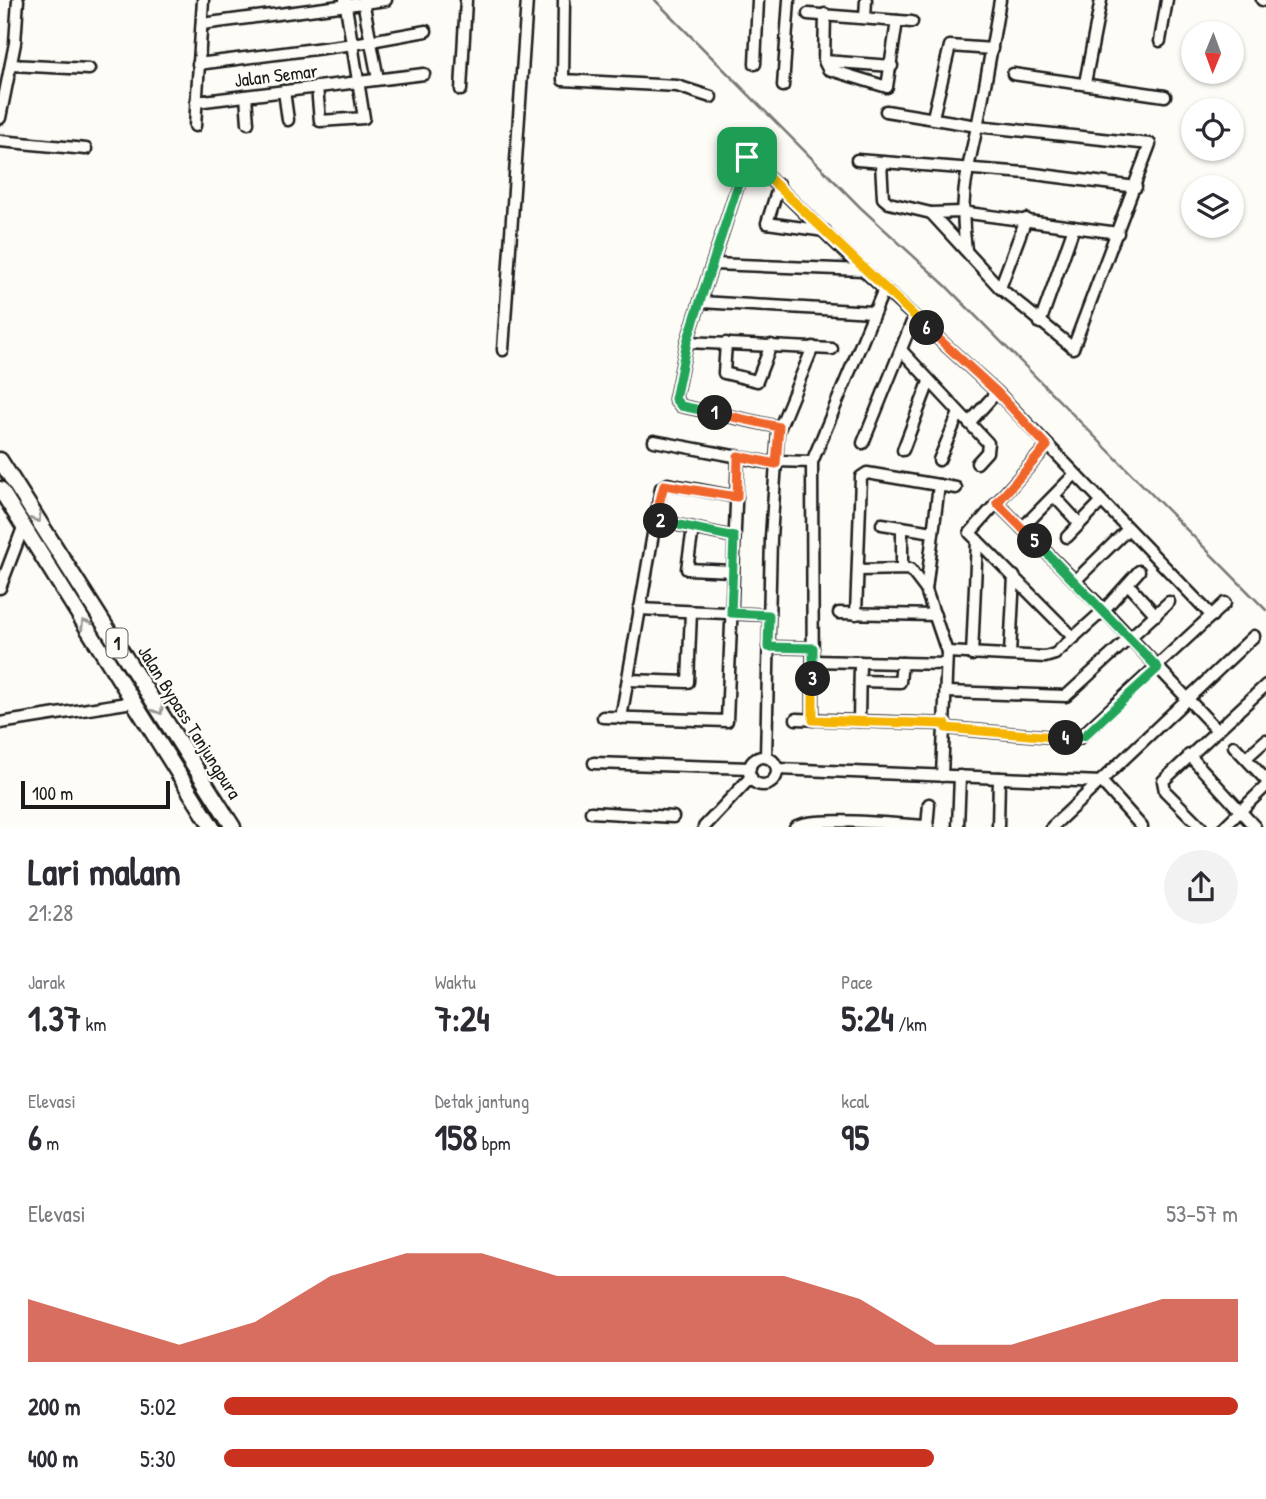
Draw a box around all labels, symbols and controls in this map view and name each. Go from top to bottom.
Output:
north arrow [1181,21,1244,84]
map controls [1181,21,1244,238]
street label: Jalan Semar [233,57,320,93]
button: locate [1181,98,1244,161]
pin [717,127,777,187]
icon: arrive [728,138,766,176]
button: layers [1181,175,1244,238]
pin: 6 [909,310,944,346]
text: 6 [923,314,930,340]
pin: 1 [698,396,732,430]
text: 1 [711,399,718,425]
pin: 2 [644,504,678,538]
text: 2 [656,507,665,533]
one-way arrow [29,510,42,523]
pin: 5 [1018,524,1052,558]
text: 5 [1030,527,1039,553]
one-way arrow [80,618,93,631]
road number: 1 [106,628,128,658]
street label: Jalan Bypass Tanjungpura [132,640,248,804]
pin: 3 [796,662,830,696]
text: 3 [808,665,817,691]
one-way arrow [151,702,164,715]
pin: 4 [1048,720,1084,756]
text: 4 [1062,724,1069,750]
scale bar [21,778,170,810]
text: 100 m [32,780,73,806]
text: Lari malam [28,845,181,897]
button: share [1164,850,1238,924]
text: 21:28 [28,897,73,928]
text: Jarak [28,969,65,995]
text: Waktu [435,969,476,995]
text: Pace [841,969,873,995]
text: 1.37 [28,995,81,1042]
text: 7:24 [435,995,490,1042]
text: 5:24 [841,995,894,1042]
text: km [81,1011,106,1037]
text: /km [894,1011,927,1037]
text: Elevasi [28,1088,76,1114]
text: Detak jantung [435,1088,529,1114]
text: kcal [841,1088,869,1114]
text: 6 [28,1114,42,1161]
text: 158 [435,1114,477,1161]
text: 95 [841,1114,869,1161]
text: m [42,1130,59,1156]
text: bpm [477,1130,511,1156]
text: Elevasi [28,1198,86,1229]
text: 53–57 m [1166,1198,1238,1229]
text: 200 m [28,1391,80,1422]
text: 5:02 [140,1391,176,1422]
text: 400 m [28,1443,78,1474]
text: 5:30 [140,1443,176,1474]

